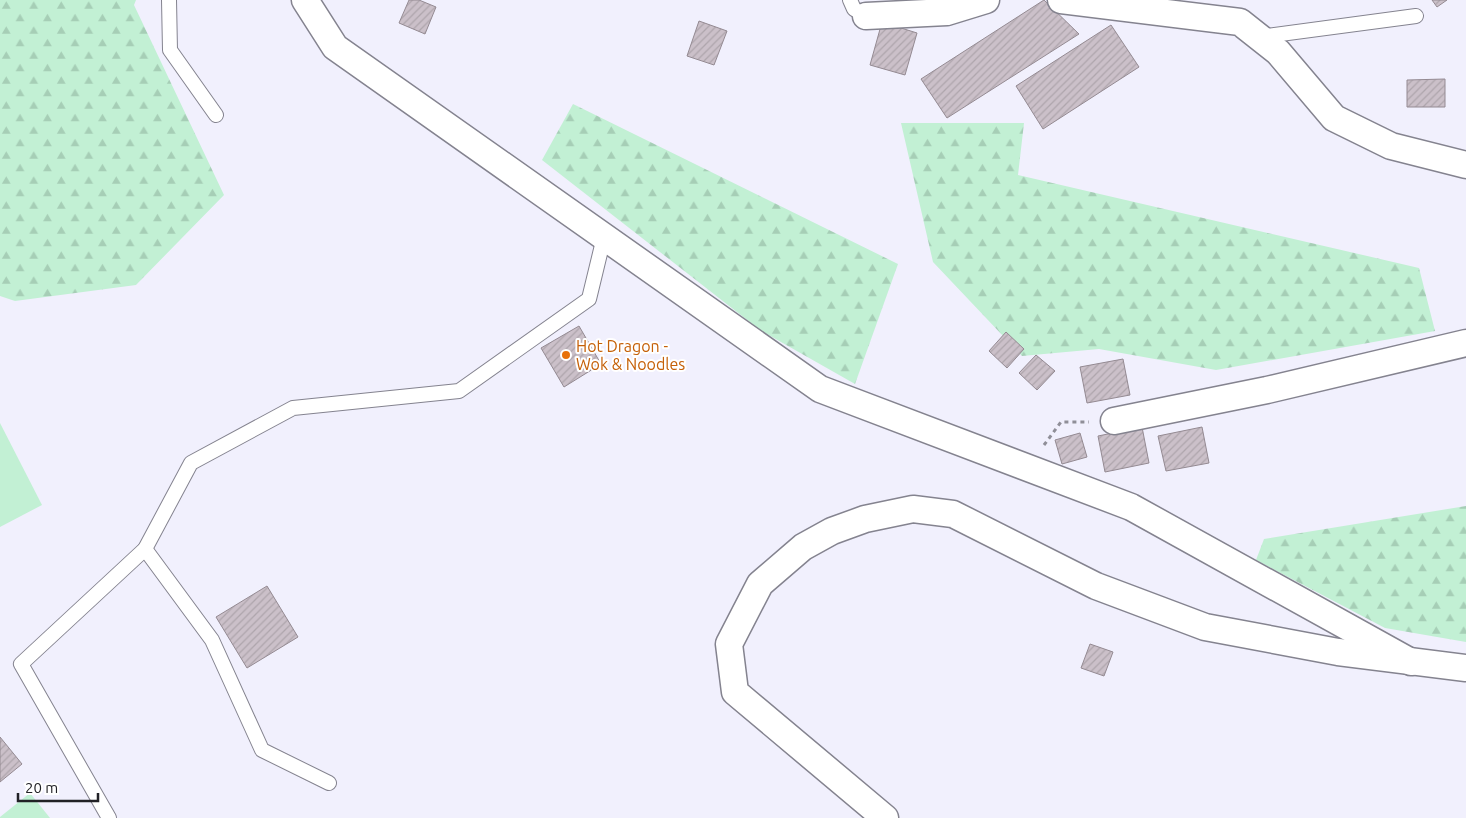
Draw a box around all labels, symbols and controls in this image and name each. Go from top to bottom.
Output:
place label: Hot Dragon - Wok & Noodles [576,337,685,373]
marker: Hot Dragon - Wok & Noodles [560,349,572,361]
scale bar [18,770,98,802]
text: 20 m [25,779,58,796]

